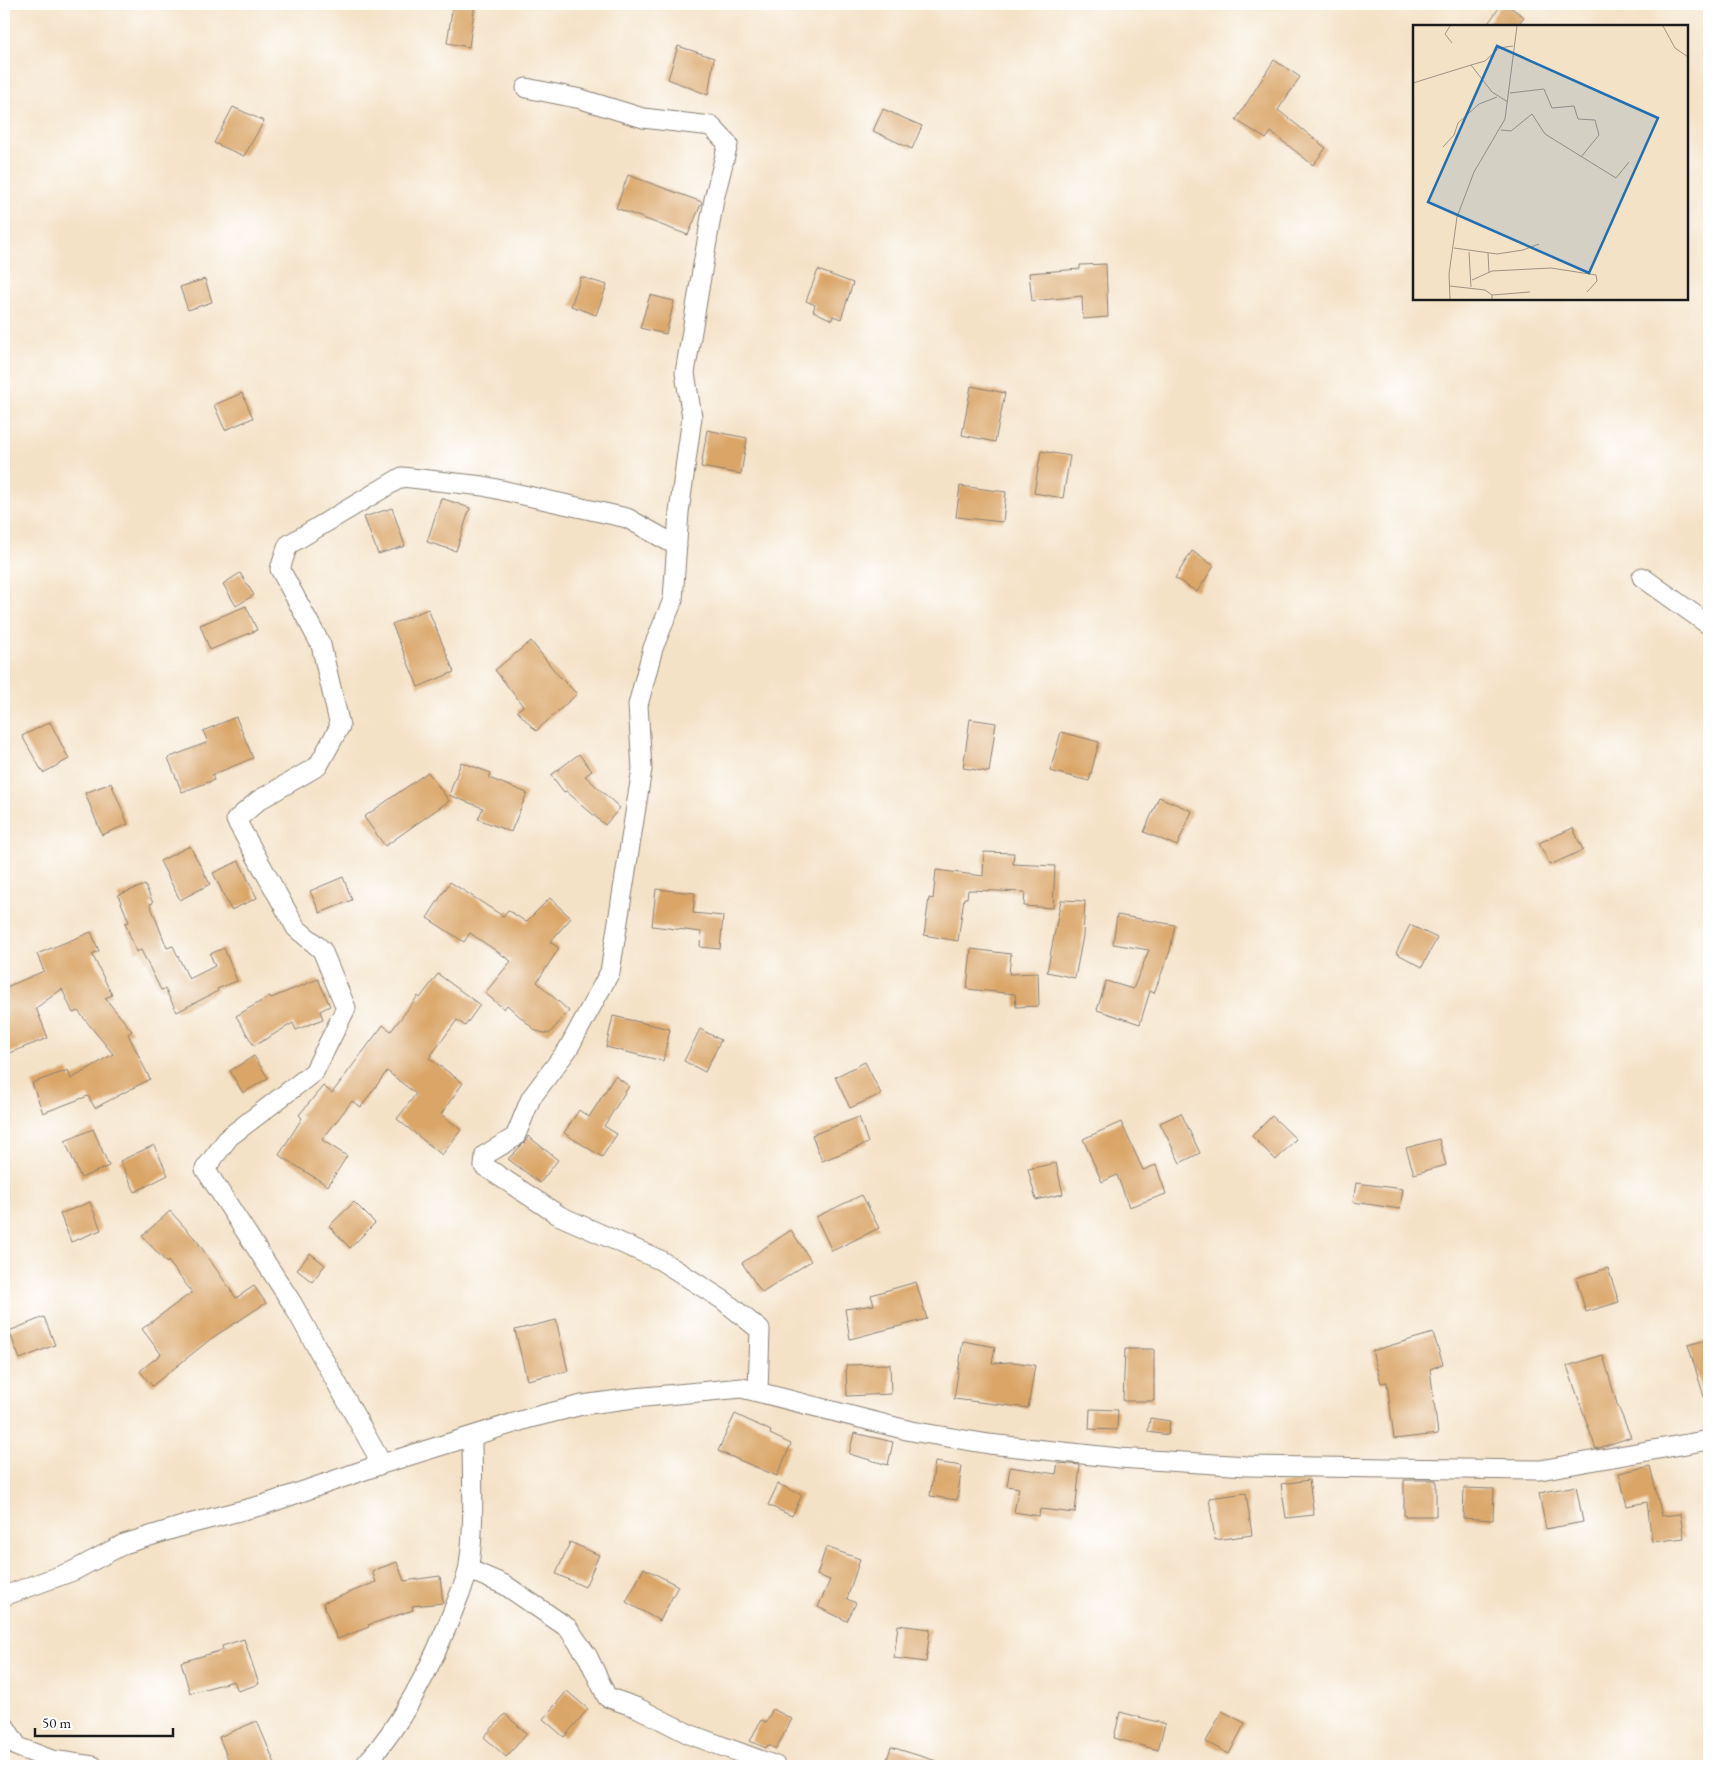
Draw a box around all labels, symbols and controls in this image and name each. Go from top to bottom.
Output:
inset map [1413,25,1688,300]
scale bar [35,1705,172,1737]
text: 50 m [42,1713,71,1732]

